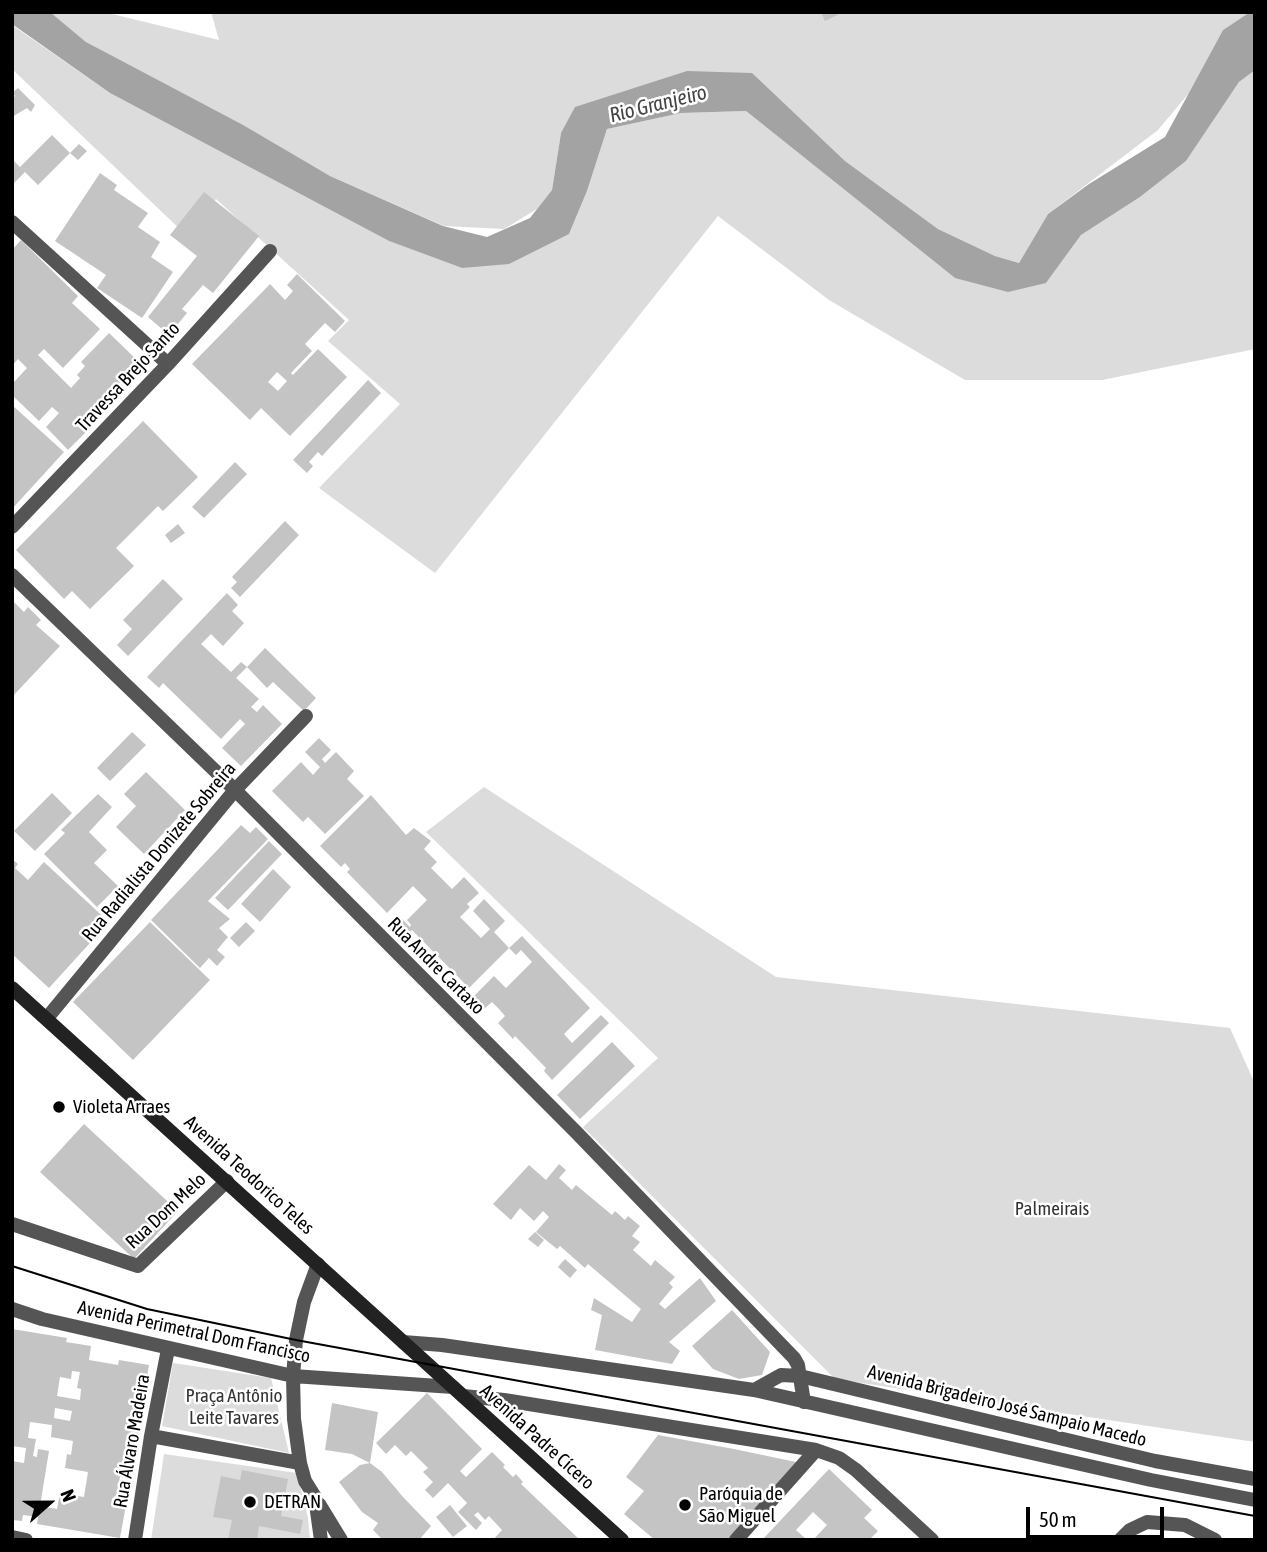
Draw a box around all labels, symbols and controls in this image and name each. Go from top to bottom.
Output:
water label: Rio Granjeiro [607,80,709,128]
street label: Travessa Brejo Santo [71,317,185,437]
street label: Rua Radialista Donizete Sobreira [77,758,241,946]
street label: Rua Andre Cartaxo [383,913,489,1019]
place label: Violeta Arraes [73,1096,170,1118]
marker: Violeta Arraes [51,1099,67,1115]
street label: Avenida Teodorico Teles [179,1111,319,1239]
street label: Rua Dom Melo [121,1168,211,1254]
park label: Palmeirais [1015,1198,1089,1220]
street label: Avenida Perimetral Dom Francisco [76,1296,312,1368]
street label: Avenida Brigadeiro José Sampaio Macedo [865,1360,1149,1452]
street label: Rua Álvaro Madeira [109,1372,155,1510]
street label: Avenida Padre Cícero [475,1380,599,1494]
park label: Praça Antônio Leite Tavares [185,1385,283,1429]
north arrow [14,1468,84,1538]
place label: Paróquia de São Miguel [699,1483,783,1527]
text: N [56,1486,81,1505]
place label: DETRAN [264,1491,321,1513]
scale bar [1029,1492,1167,1536]
marker: DETRAN [242,1494,258,1510]
marker: Paróquia de São Miguel [677,1497,693,1513]
text: 50 m [1039,1507,1077,1531]

